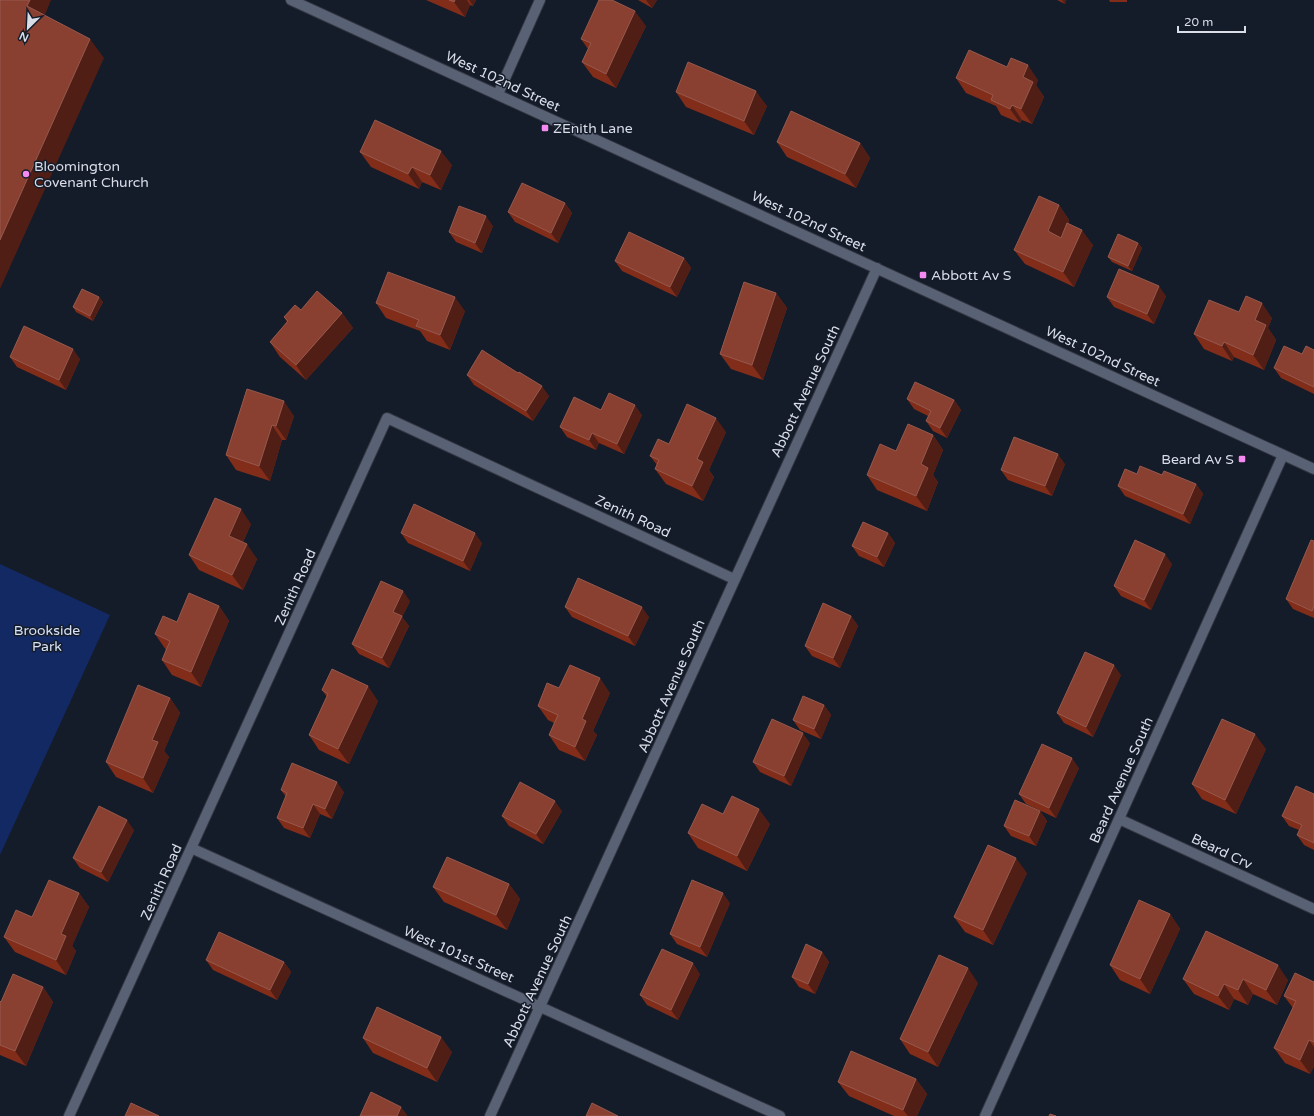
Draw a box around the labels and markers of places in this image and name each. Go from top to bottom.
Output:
place label: ZEnith Lane [553,120,633,137]
marker: ZEnith Lane [540,123,550,133]
place label: Bloomington Covenant Church [34,158,149,191]
marker: Bloomington Covenant Church [21,169,31,179]
place label: Abbott Av S [931,267,1012,284]
marker: Abbott Av S [918,270,928,280]
place label: Beard Av S [1161,451,1234,468]
marker: Beard Av S [1237,454,1247,464]

